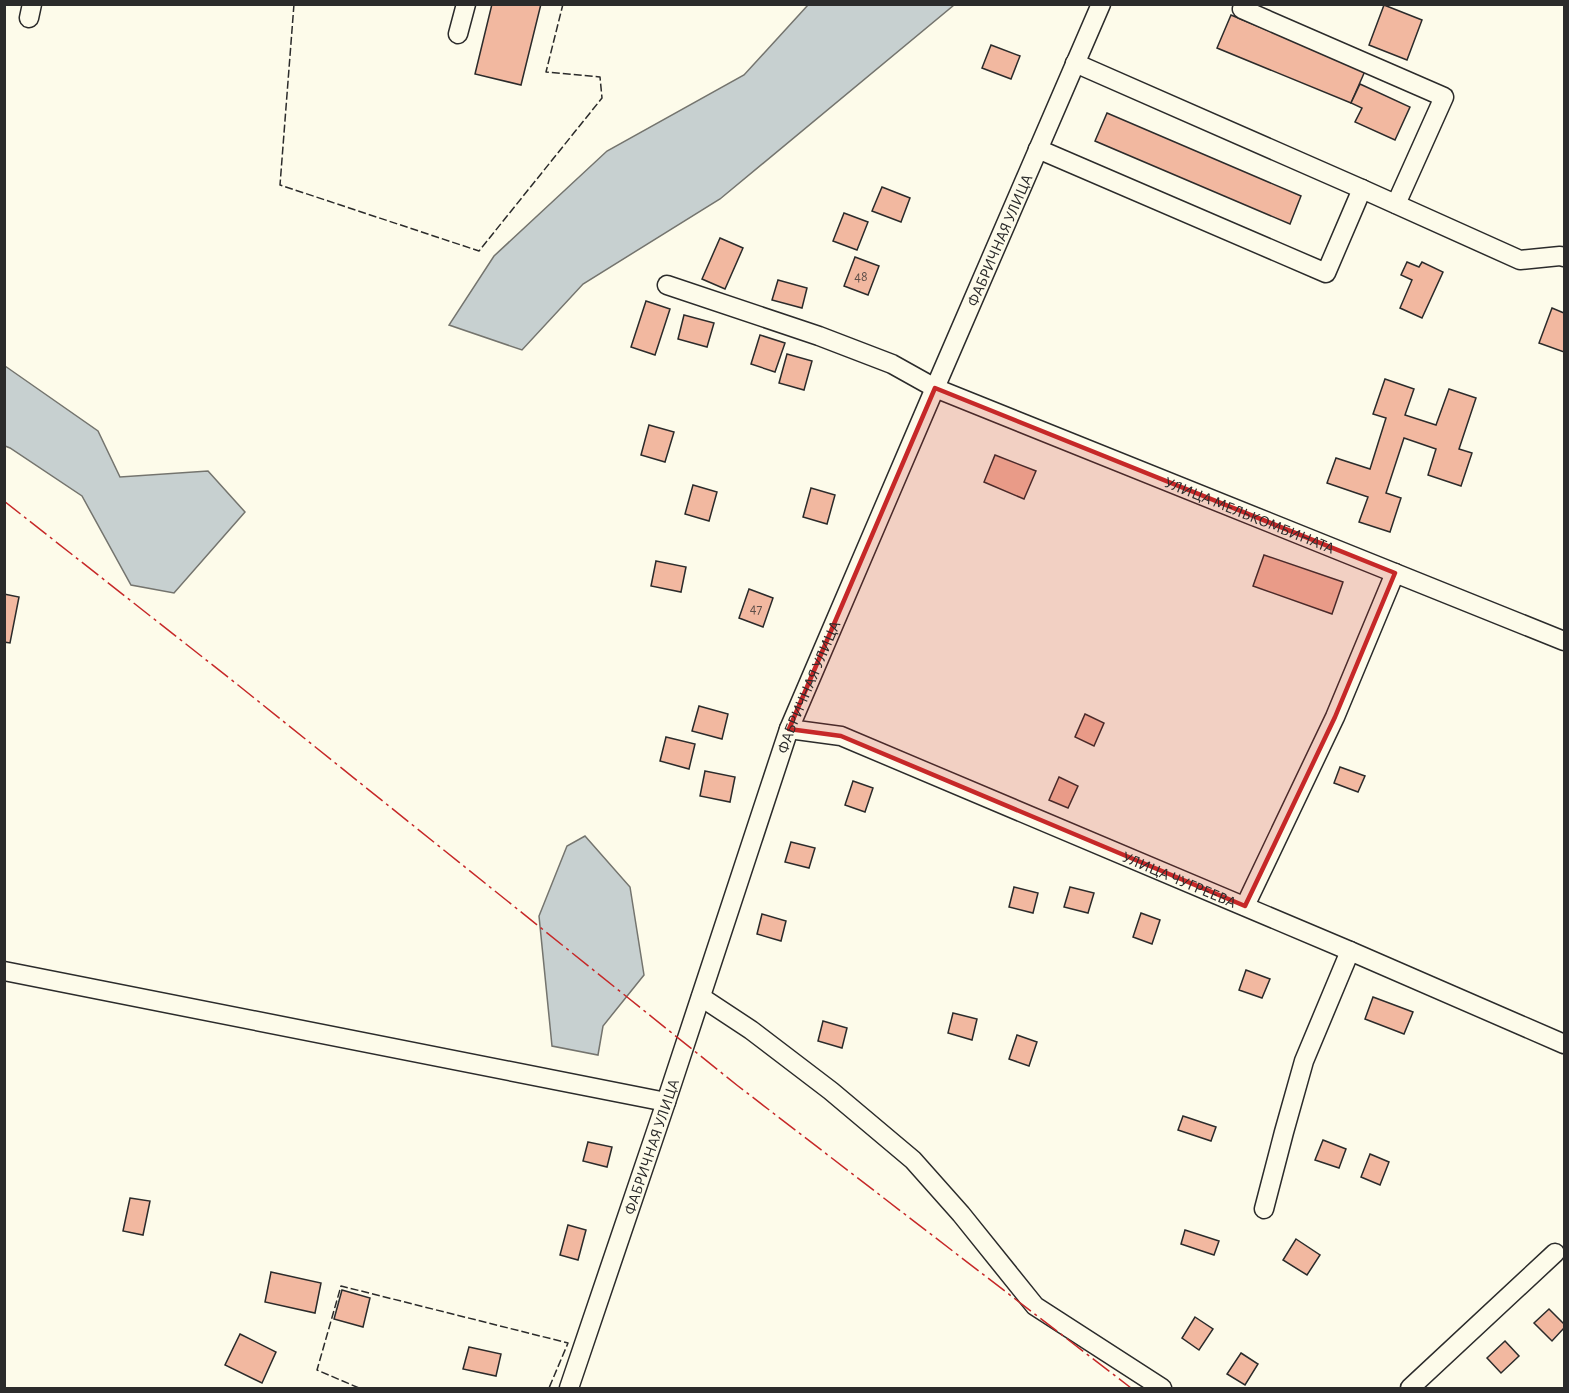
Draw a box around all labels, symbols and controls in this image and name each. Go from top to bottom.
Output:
street label: ФАБРИЧНАЯ УЛИЦА [964,171,1036,309]
house number: 48 [854,270,868,284]
street label: УЛИЦА МЕЛЬКОМБИНАТА [1162,474,1337,557]
house number: 47 [750,602,762,616]
street label: ФАБРИЧНАЯ УЛИЦА [775,618,844,755]
street label: УЛИЦА ЧУГРЕЕВА [1120,849,1239,911]
street label: ФАБРИЧНАЯ УЛИЦА [621,1076,682,1217]

